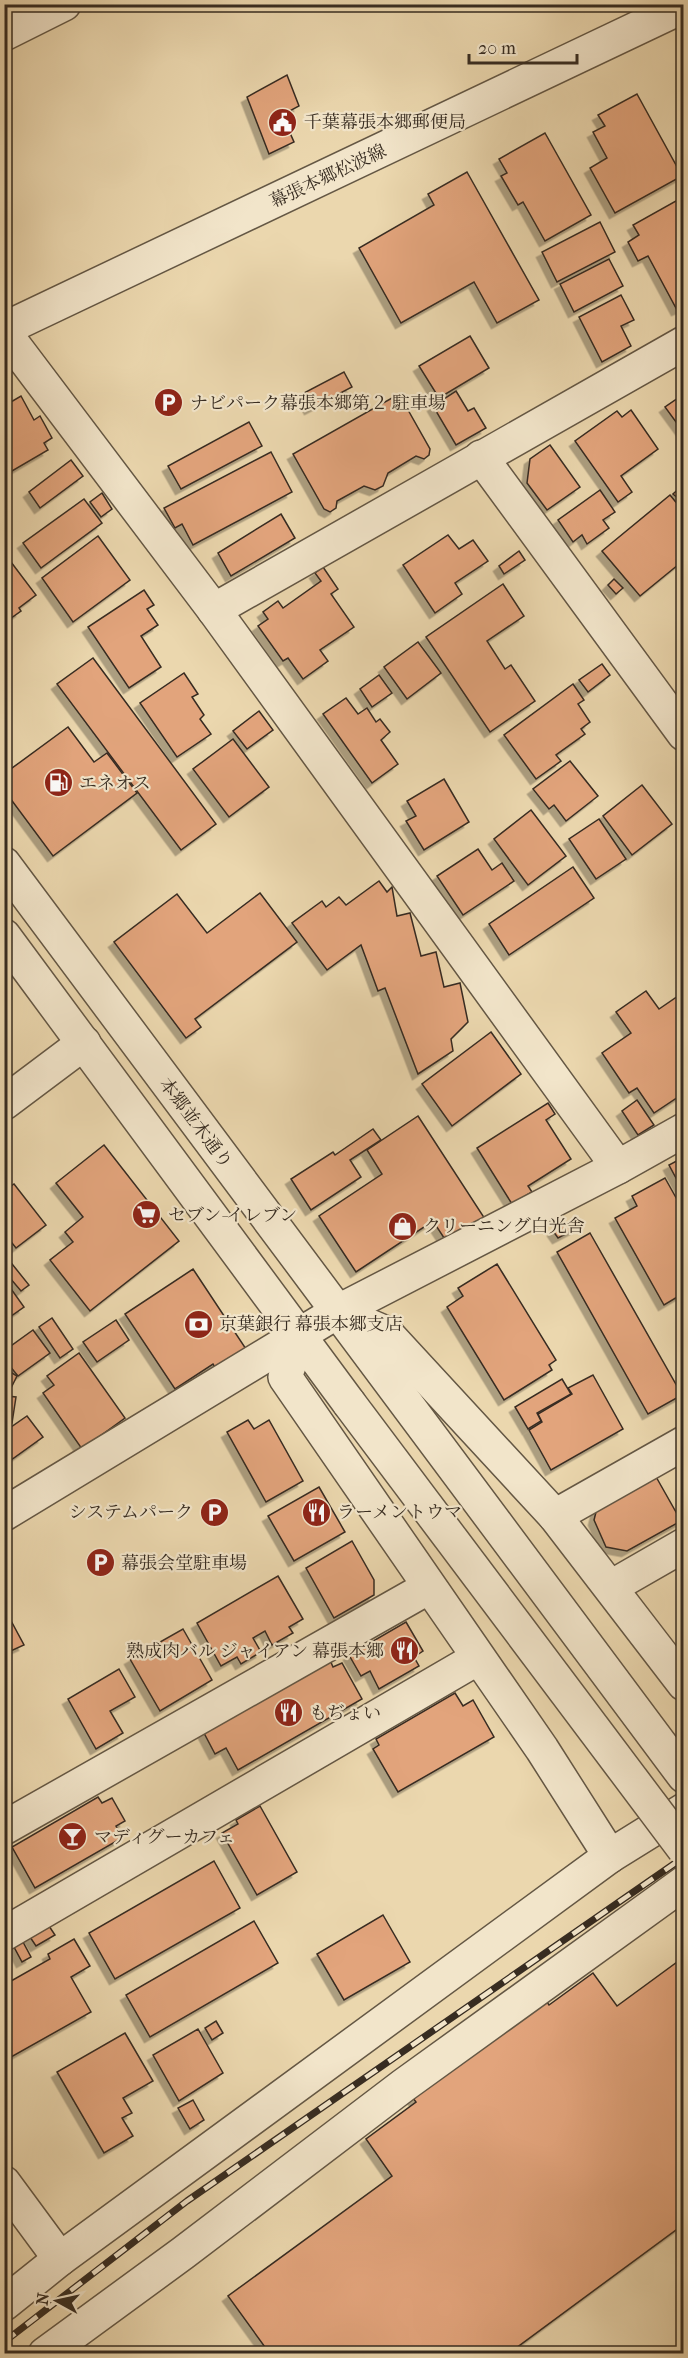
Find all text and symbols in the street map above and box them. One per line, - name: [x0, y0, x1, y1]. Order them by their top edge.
- scale bar: [469, 27, 577, 65]
- text: 20 m: [478, 38, 516, 59]
- public building icon: 千葉幕張本郷郵便局: [267, 106, 299, 138]
- place label: 千葉幕張本郷郵便局: [304, 112, 466, 133]
- street label: 幕張本郷松波線: [267, 140, 390, 213]
- parking icon: ナビパーク幕張本郷第２ 駐車場: [153, 387, 185, 419]
- place label: ナビパーク幕張本郷第２ 駐車場: [190, 393, 446, 414]
- fuel station icon: エネオス: [42, 767, 74, 799]
- place label: エネオス: [79, 773, 151, 794]
- street label: 本郷並木通り: [155, 1074, 236, 1173]
- supermarket icon: セブン-イレブン: [131, 1199, 163, 1231]
- place label: セブン-イレブン: [168, 1205, 297, 1226]
- shop icon: クリーニング白光舎: [386, 1210, 418, 1242]
- place label: クリーニング白光舎: [423, 1216, 585, 1237]
- bank icon: 京葉銀行 幕張本郷支店: [182, 1308, 214, 1340]
- place label: 京葉銀行 幕張本郷支店: [219, 1314, 403, 1335]
- parking icon: システムパーク: [198, 1496, 230, 1528]
- restaurant icon: ラーメントウマ: [300, 1496, 332, 1528]
- place label: システムパーク: [69, 1502, 193, 1523]
- place label: ラーメントウマ: [337, 1502, 462, 1523]
- parking icon: 幕張会堂駐車場: [84, 1547, 116, 1579]
- place label: 幕張会堂駐車場: [121, 1553, 247, 1574]
- restaurant icon: 熟成肉バル ジャイアン 幕張本郷: [389, 1635, 421, 1667]
- place label: 熟成肉バル ジャイアン 幕張本郷: [126, 1641, 384, 1662]
- restaurant icon: もぢょい: [272, 1697, 304, 1729]
- place label: もぢょい: [309, 1703, 381, 1724]
- bar icon: マディグーカフェ: [57, 1821, 89, 1853]
- place label: マディグーカフェ: [94, 1827, 235, 1848]
- north arrow: [27, 2271, 87, 2331]
- text: N: [32, 2291, 53, 2306]

